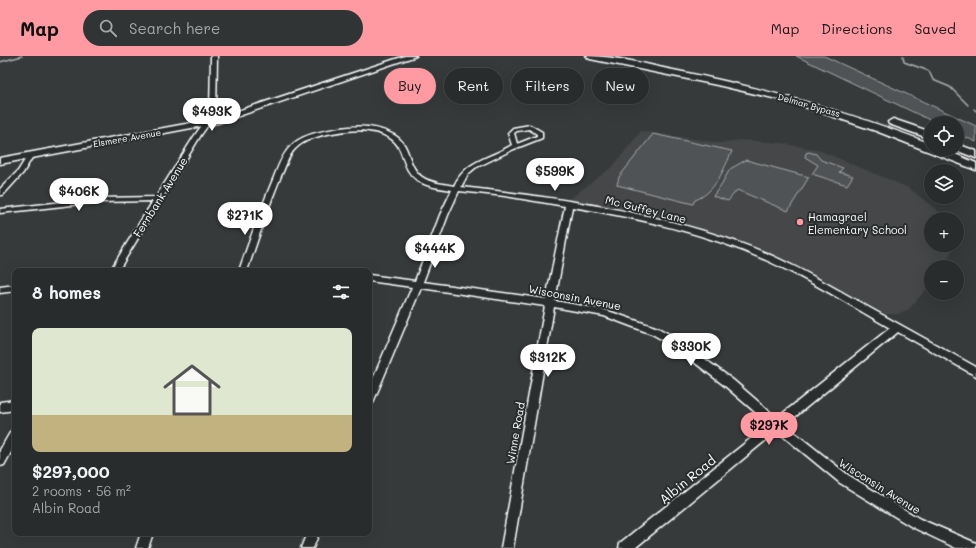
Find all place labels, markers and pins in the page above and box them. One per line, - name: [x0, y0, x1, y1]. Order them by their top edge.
- pin: $493K: [184, 98, 240, 132]
- pin: $599K: [527, 158, 583, 192]
- pin: $406K: [51, 178, 107, 212]
- pin: $271K: [217, 202, 273, 236]
- place label: Hamagrael Elementary School: [808, 209, 907, 237]
- marker: Hamagrael Elementary School: [795, 217, 805, 227]
- pin: $444K: [407, 235, 463, 269]
- pin: $330K: [663, 333, 719, 367]
- pin: $312K: [520, 344, 576, 378]
- pin: $297K: [741, 412, 797, 446]

